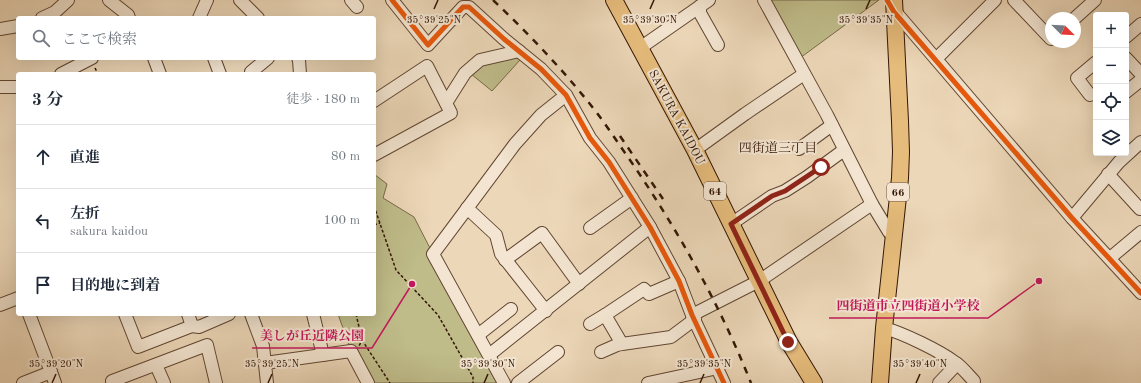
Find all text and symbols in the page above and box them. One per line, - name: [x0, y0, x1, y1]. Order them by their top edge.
- north arrow: [1045, 12, 1081, 48]
- map controls: [1093, 12, 1129, 156]
- button: +: [1093, 12, 1129, 48]
- text: 35°39'25"N: [407, 15, 462, 25]
- text: 35°39'30"N: [623, 15, 678, 25]
- text: 35°39'35"N: [839, 15, 894, 25]
- search box: [16, 16, 376, 60]
- icon: search: [30, 27, 52, 49]
- text: ここで検索: [62, 33, 137, 48]
- button: −: [1093, 48, 1129, 84]
- street label: SAKURA KAIDOU: [646, 68, 707, 167]
- button: locate: [1093, 84, 1129, 120]
- text: 3 分: [32, 92, 64, 109]
- text: 徒歩 · 180 m: [286, 93, 360, 106]
- button: layers: [1093, 120, 1129, 156]
- district label: 四街道三丁目: [739, 141, 817, 155]
- icon: ahead: [32, 146, 54, 168]
- text: 80 m: [331, 150, 360, 163]
- text: 直進: [70, 151, 100, 166]
- route start: [812, 158, 830, 176]
- road number: 64: [704, 182, 726, 200]
- road number: 66: [887, 183, 909, 201]
- text: 左折: [70, 207, 100, 222]
- icon: left: [32, 210, 54, 232]
- text: 100 m: [323, 214, 360, 227]
- text: sakura kaidou: [70, 225, 148, 238]
- icon: arrive: [32, 274, 54, 296]
- text: 目的地に到着: [70, 279, 160, 294]
- callout: 四街道市立四街道小学校: [829, 293, 988, 318]
- text: 四街道市立四街道小学校: [836, 298, 980, 313]
- callout: 美しが丘近隣公園: [252, 323, 372, 348]
- text: 美しが丘近隣公園: [260, 328, 364, 343]
- route end: [779, 333, 797, 351]
- text: 35°39'20"N: [29, 359, 84, 369]
- text: 35°39'25"N: [245, 359, 300, 369]
- text: 35°39'30"N: [461, 359, 516, 369]
- text: 35°39'35"N: [677, 359, 732, 369]
- text: 35°39'40"N: [893, 359, 948, 369]

